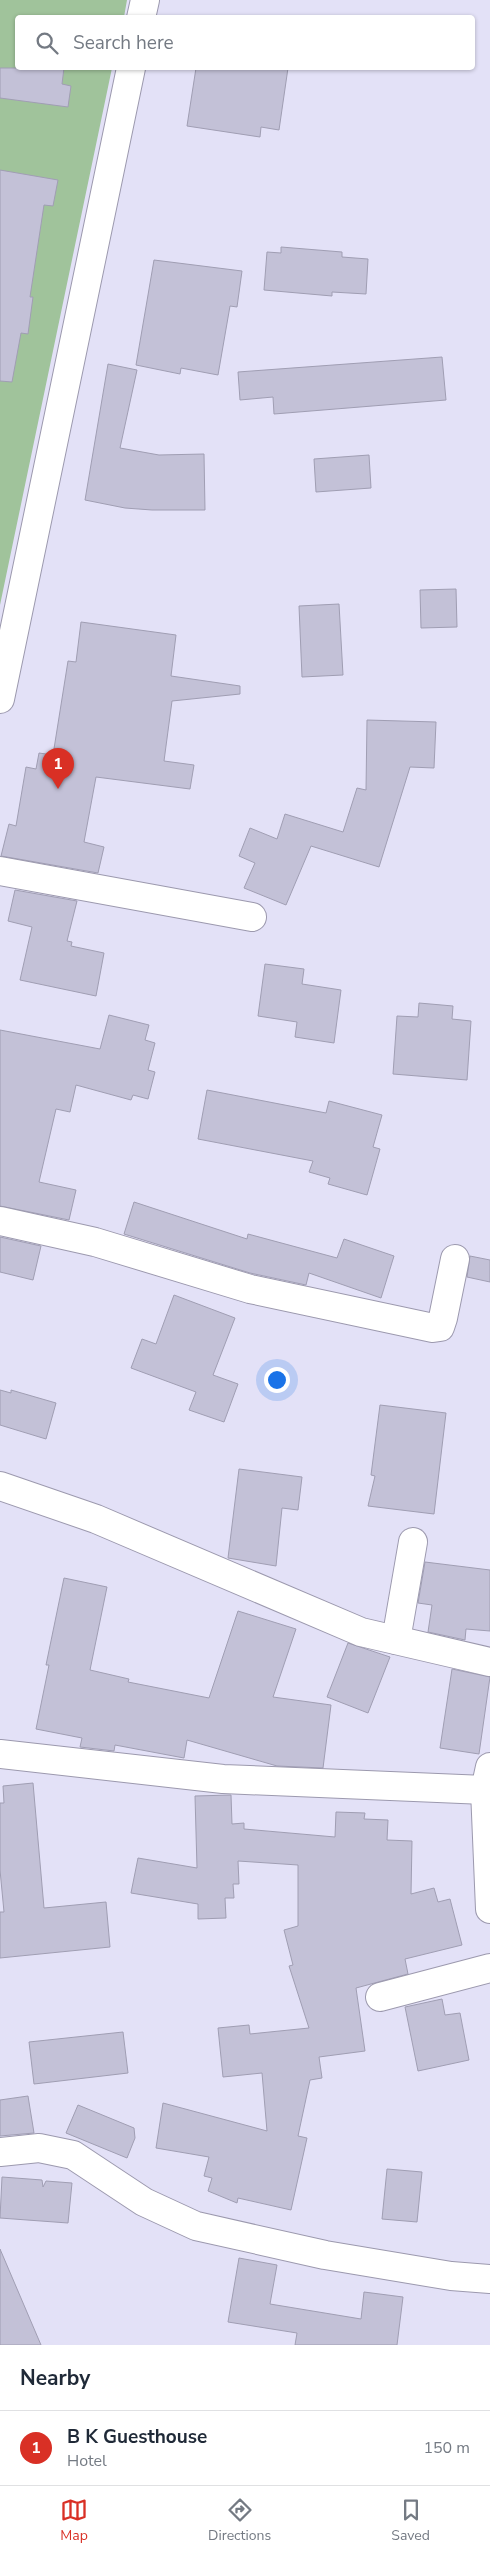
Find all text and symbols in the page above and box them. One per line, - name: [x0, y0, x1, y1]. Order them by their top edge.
- search box: [15, 15, 475, 70]
- icon: search: [33, 29, 61, 57]
- text: Search here: [73, 30, 174, 56]
- pin: 1: [42, 748, 74, 789]
- your location: [264, 1367, 290, 1393]
- text: Nearby: [20, 2364, 90, 2392]
- text: B K Guesthouse: [67, 2424, 207, 2450]
- text: 1: [31, 2437, 41, 2459]
- text: 150 m: [423, 2437, 470, 2459]
- text: Hotel: [67, 2450, 107, 2472]
- tab: Map: [60, 2496, 88, 2545]
- tab: Directions: [208, 2496, 271, 2545]
- tab: Saved: [391, 2496, 430, 2545]

